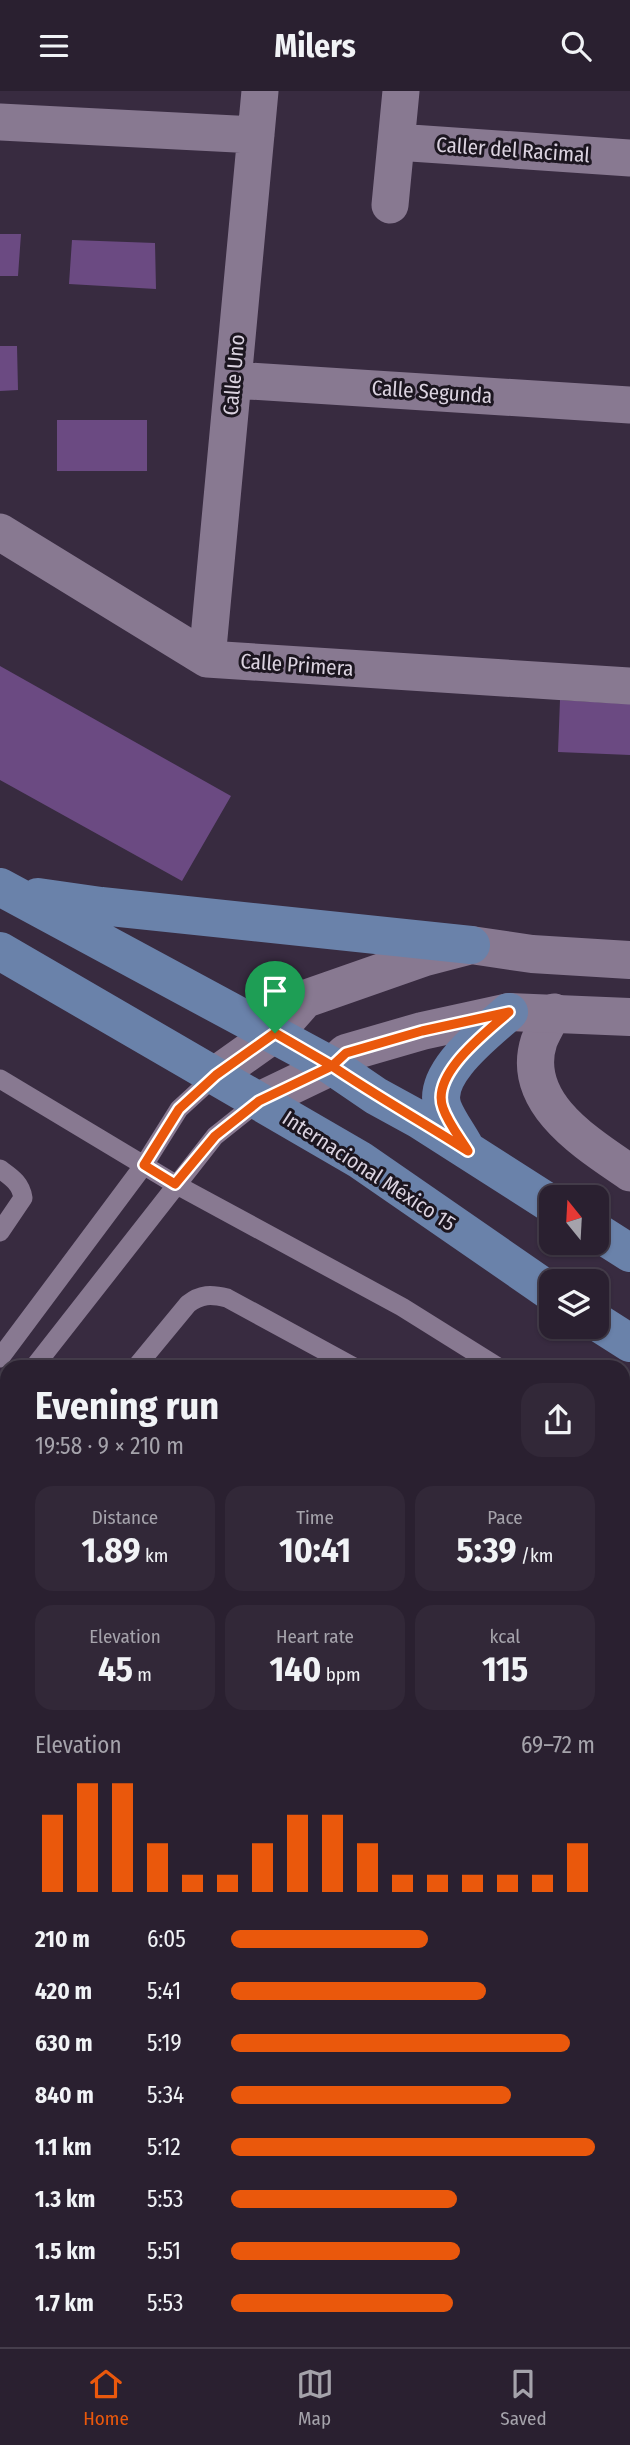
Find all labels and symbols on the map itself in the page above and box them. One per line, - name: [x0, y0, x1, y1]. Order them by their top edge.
- street label: Caller del Racimal: [435, 132, 591, 168]
- street label: Calle Uno: [218, 333, 250, 417]
- street label: Calle Segunda: [371, 375, 493, 409]
- street label: Calle Primera: [239, 648, 355, 682]
- pin: [245, 961, 305, 1033]
- street label: Internacional México 15: [278, 1105, 460, 1237]
- north arrow: [539, 1185, 609, 1255]

